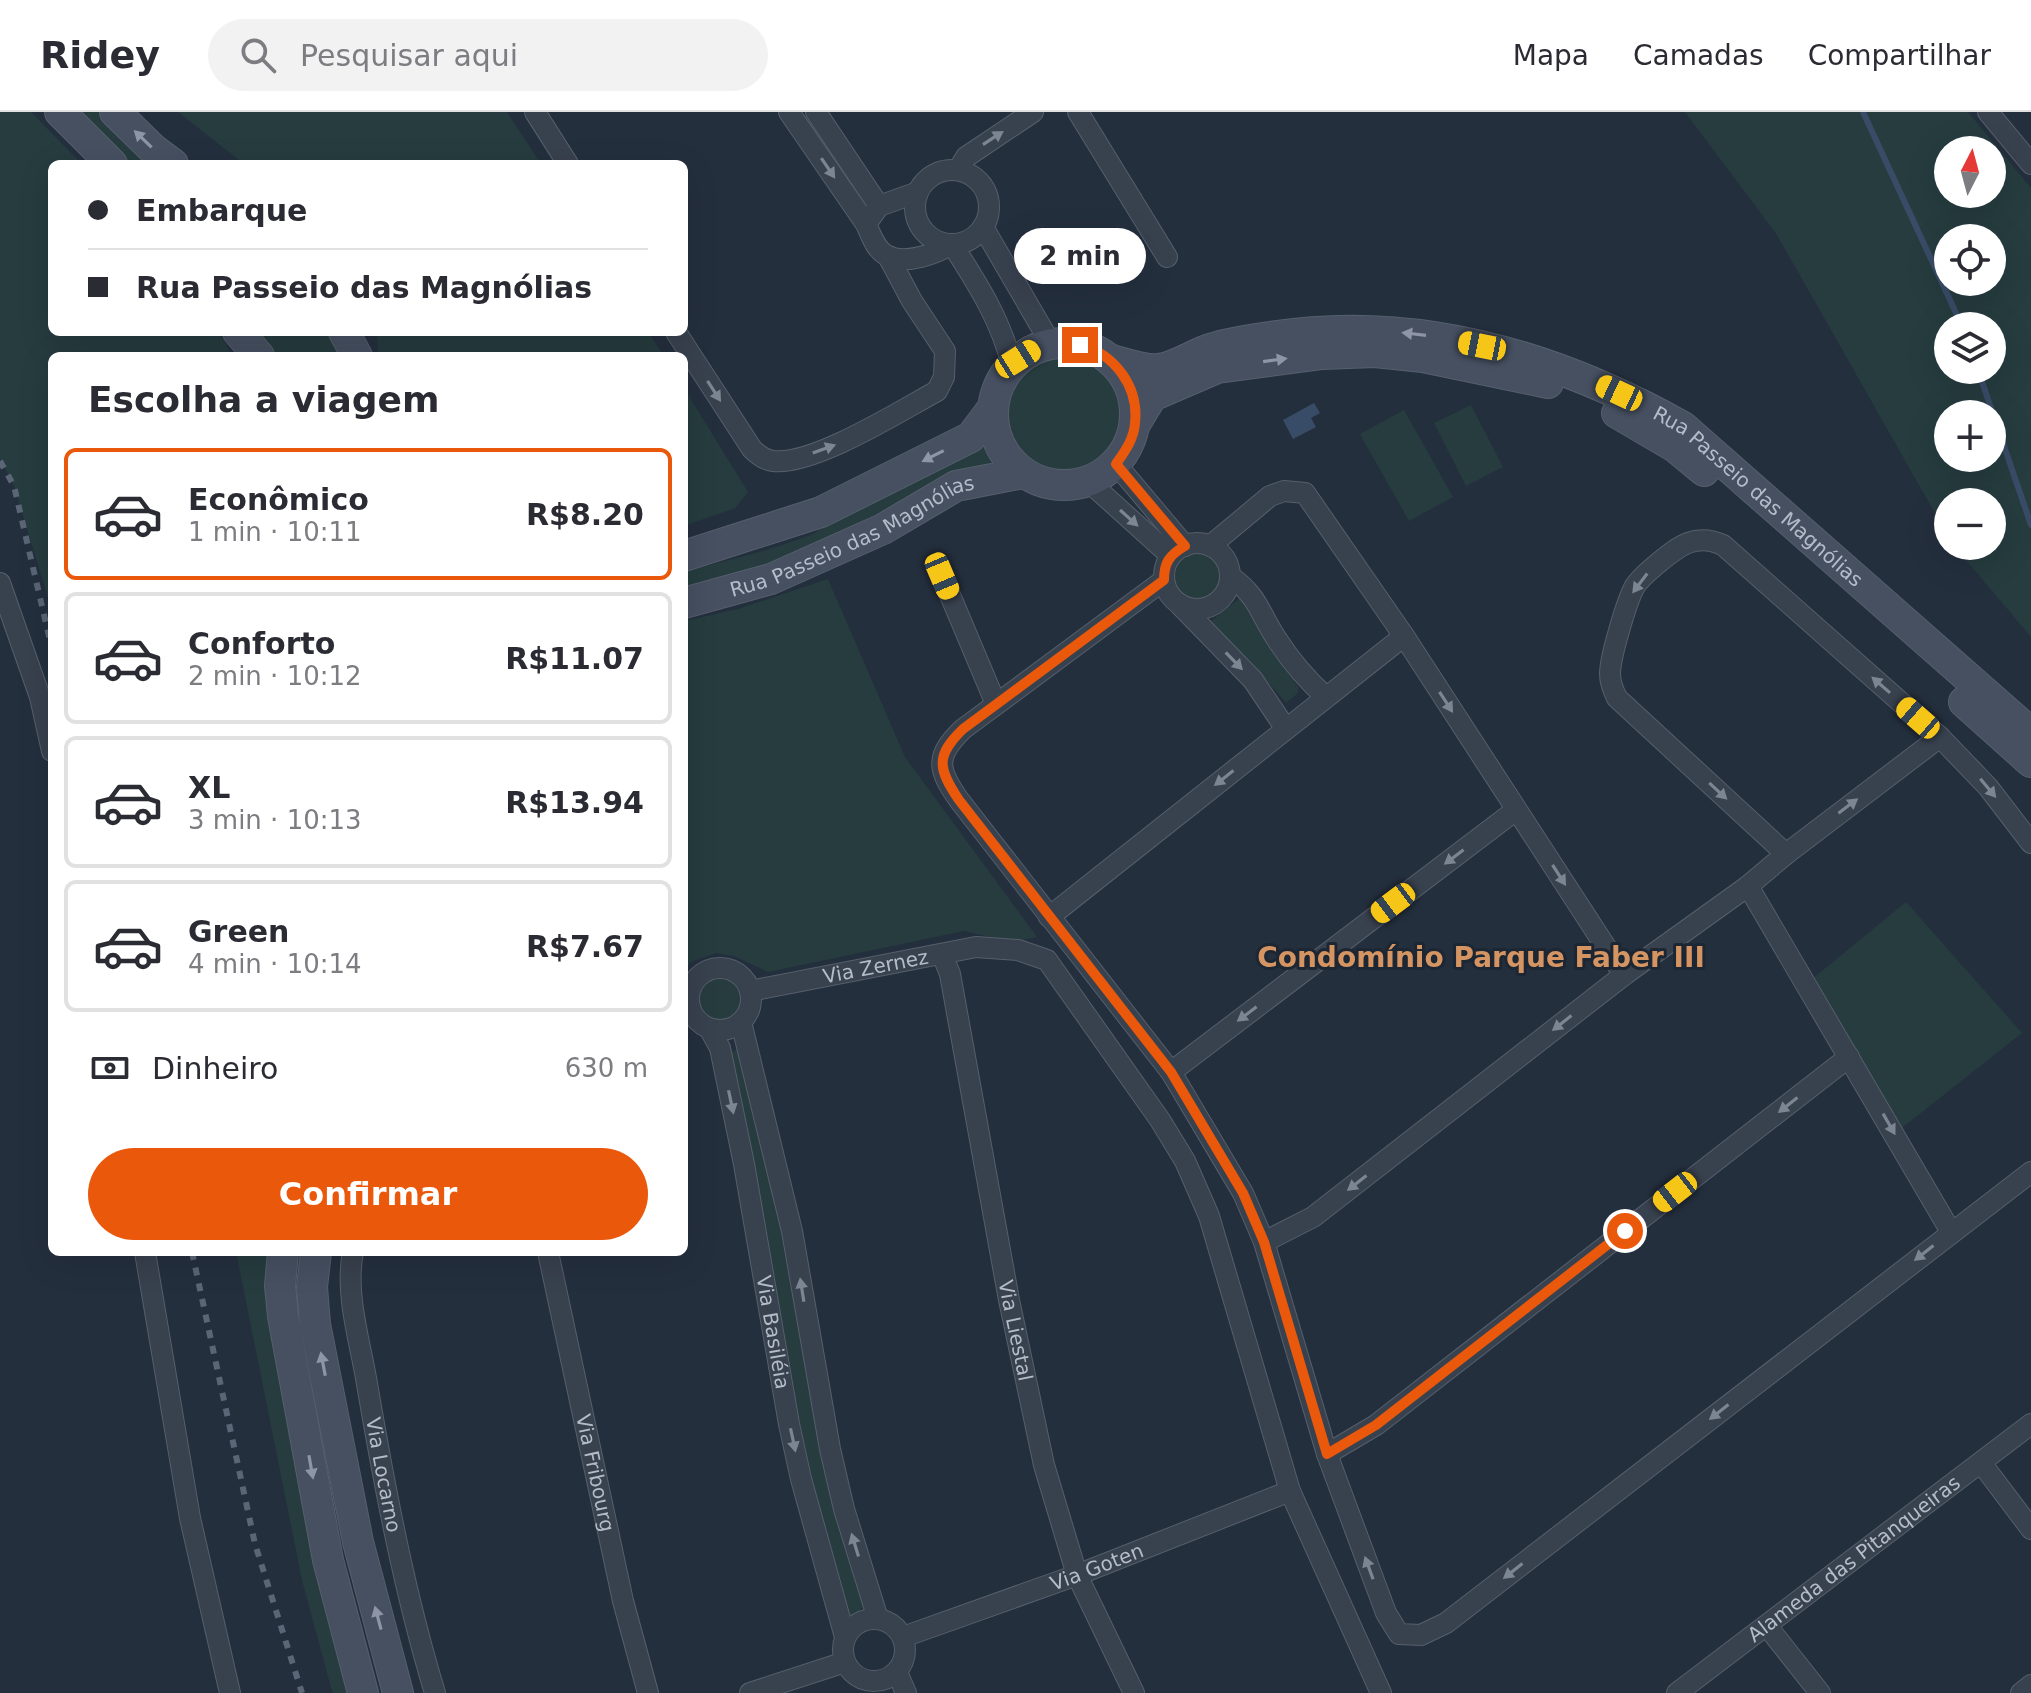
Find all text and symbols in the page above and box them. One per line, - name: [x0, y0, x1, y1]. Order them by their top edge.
- search box: [208, 19, 768, 91]
- text: Ridey: [40, 33, 160, 77]
- icon: search: [236, 33, 280, 77]
- text: Pesquisar aqui: [300, 38, 518, 73]
- text: Mapa: [1513, 39, 1589, 72]
- text: Camadas: [1633, 39, 1764, 72]
- text: Compartilhar: [1808, 39, 1991, 72]
- one-way arrow: [134, 130, 153, 149]
- one-way arrow: [982, 131, 1003, 146]
- north arrow: [1934, 136, 2006, 208]
- map controls: [1934, 136, 2006, 560]
- one-way arrow: [820, 158, 835, 179]
- text: Embarque: [136, 193, 307, 228]
- button: locate: [1934, 224, 2006, 296]
- callout: 2 min: [1014, 229, 1146, 285]
- text: 2 min: [1039, 241, 1121, 271]
- text: Rua Passeio das Magnólias: [136, 270, 592, 305]
- button: layers: [1934, 312, 2006, 384]
- route end: [1062, 327, 1098, 363]
- one-way arrow: [1402, 327, 1427, 340]
- car: [1456, 330, 1508, 362]
- car: [991, 336, 1045, 382]
- one-way arrow: [1263, 353, 1288, 366]
- car: [1592, 372, 1646, 414]
- text: Escolha a viagem: [88, 379, 440, 420]
- one-way arrow: [706, 380, 721, 401]
- button: +: [1934, 400, 2006, 472]
- street label: Rua Passeio das Magnólias: [1649, 401, 1868, 592]
- one-way arrow: [812, 442, 836, 455]
- one-way arrow: [921, 450, 944, 463]
- street label: Rua Passeio das Magnólias: [727, 471, 976, 602]
- icon: car: [92, 478, 164, 550]
- text: Econômico: [188, 482, 369, 517]
- button: −: [1934, 488, 2006, 560]
- text: R$8.20: [526, 497, 644, 532]
- one-way arrow: [1120, 509, 1139, 527]
- text: 1 min · 10:11: [188, 517, 362, 547]
- car: [922, 549, 962, 603]
- one-way arrow: [1632, 573, 1648, 593]
- icon: car: [92, 622, 164, 694]
- text: Conforto: [188, 626, 335, 661]
- text: R$11.07: [505, 641, 644, 676]
- one-way arrow: [1224, 651, 1243, 670]
- text: 2 min · 10:12: [188, 661, 362, 691]
- one-way arrow: [1872, 677, 1891, 695]
- one-way arrow: [1439, 691, 1454, 712]
- car: [1892, 693, 1944, 743]
- icon: car: [92, 766, 164, 838]
- one-way arrow: [1214, 769, 1234, 785]
- text: XL: [188, 770, 230, 805]
- one-way arrow: [1979, 778, 1996, 798]
- one-way arrow: [1709, 782, 1728, 800]
- text: R$13.94: [505, 785, 644, 820]
- one-way arrow: [1838, 799, 1859, 815]
- text: 3 min · 10:13: [188, 805, 362, 835]
- one-way arrow: [1444, 849, 1464, 865]
- one-way arrow: [1551, 865, 1566, 886]
- car: [1367, 879, 1419, 927]
- icon: car: [92, 910, 164, 982]
- text: Green: [188, 914, 289, 949]
- text: R$7.67: [526, 929, 644, 964]
- district label: Condomínio Parque Faber III: [1257, 941, 1705, 974]
- street label: Via Zernez: [821, 945, 930, 989]
- text: 4 min · 10:14: [188, 949, 362, 979]
- one-way arrow: [1237, 1005, 1257, 1021]
- one-way arrow: [1552, 1014, 1572, 1030]
- icon: cash: [88, 1046, 132, 1090]
- text: Dinheiro: [152, 1051, 278, 1086]
- text: 630 m: [565, 1053, 648, 1083]
- one-way arrow: [725, 1090, 738, 1115]
- one-way arrow: [1778, 1096, 1798, 1112]
- one-way arrow: [1882, 1113, 1896, 1136]
- button: Confirmar: [88, 1148, 648, 1240]
- car: [1649, 1168, 1701, 1216]
- one-way arrow: [1347, 1174, 1367, 1190]
- route start: [1607, 1213, 1643, 1249]
- one-way arrow: [1914, 1244, 1934, 1260]
- street label: Via Basiléia: [751, 1273, 795, 1391]
- one-way arrow: [795, 1278, 807, 1303]
- street label: Via Liestal: [994, 1278, 1038, 1383]
- one-way arrow: [316, 1351, 328, 1376]
- one-way arrow: [1709, 1403, 1729, 1419]
- street label: Via Fribourg: [571, 1412, 620, 1534]
- street label: Via Locarno: [361, 1416, 406, 1535]
- one-way arrow: [787, 1428, 800, 1453]
- one-way arrow: [305, 1455, 317, 1480]
- street label: Alameda das Pitanqueiras: [1743, 1470, 1965, 1647]
- one-way arrow: [848, 1532, 861, 1556]
- street label: Via Goten: [1047, 1538, 1147, 1596]
- one-way arrow: [1362, 1556, 1375, 1580]
- one-way arrow: [1503, 1562, 1523, 1579]
- one-way arrow: [371, 1605, 384, 1629]

